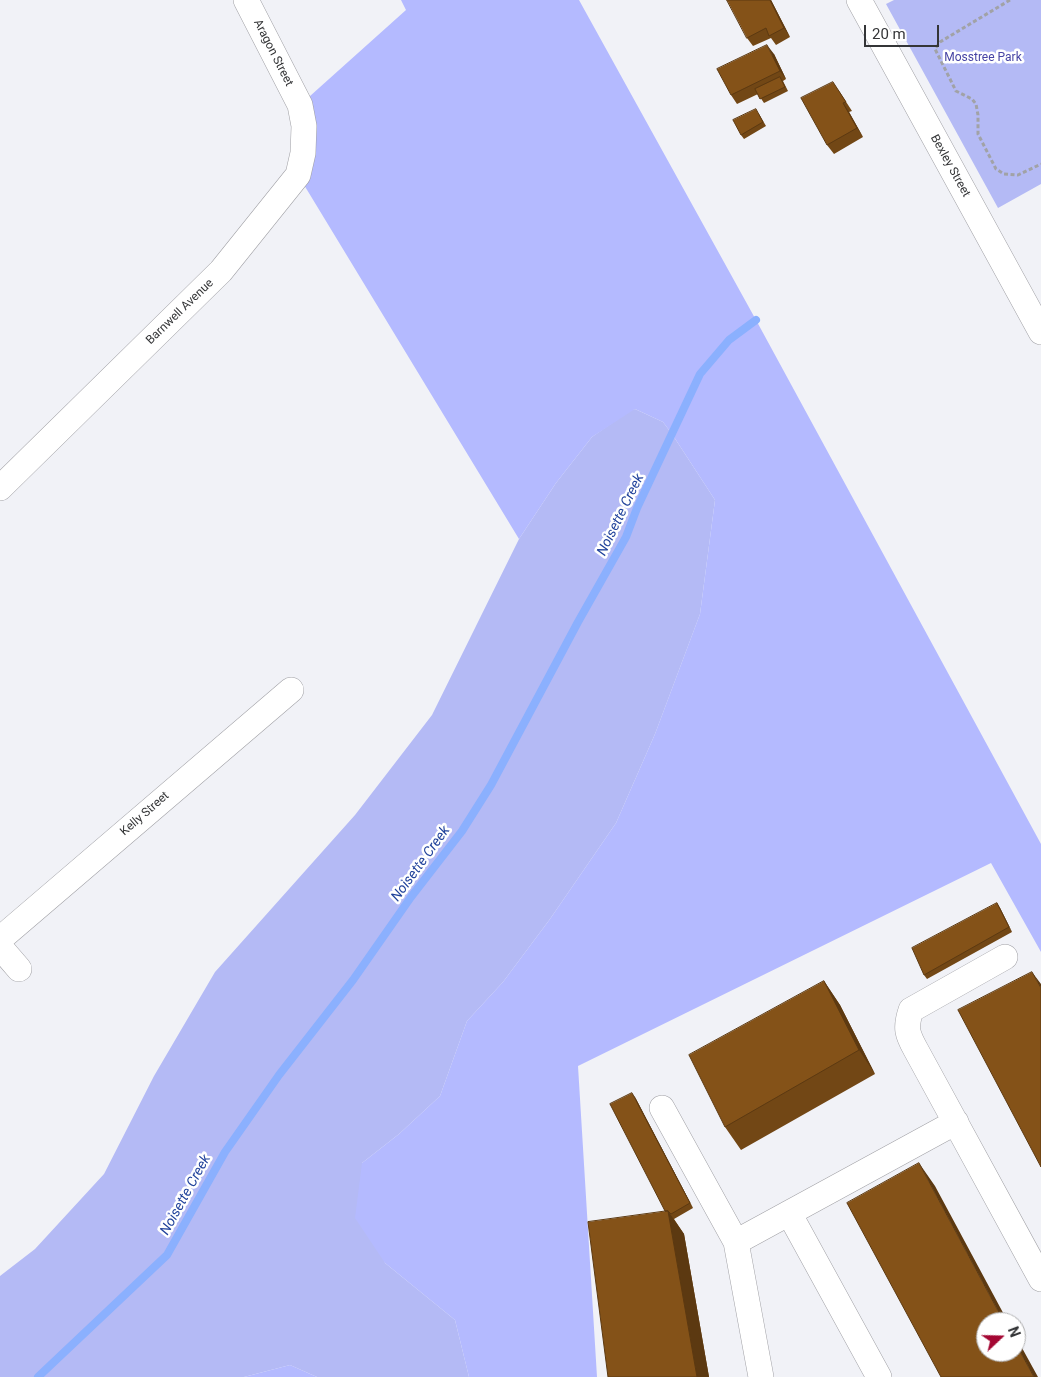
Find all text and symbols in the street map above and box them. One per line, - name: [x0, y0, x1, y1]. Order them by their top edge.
- scale bar: [866, 15, 941, 47]
- street label: Aragon Street: [250, 17, 296, 89]
- text: 20 m: [872, 25, 906, 43]
- park label: Mosstree Park: [944, 51, 1022, 65]
- street label: Bexley Street: [927, 132, 973, 200]
- street label: Barnwell Avenue: [143, 276, 217, 348]
- water label: Noisette Creek: [594, 471, 648, 559]
- street label: Kelly Street: [118, 789, 172, 839]
- water label: Noisette Creek: [388, 823, 454, 905]
- water label: Noisette Creek: [157, 1152, 215, 1238]
- north arrow: [976, 1312, 1026, 1362]
- text: N: [1005, 1324, 1023, 1339]

